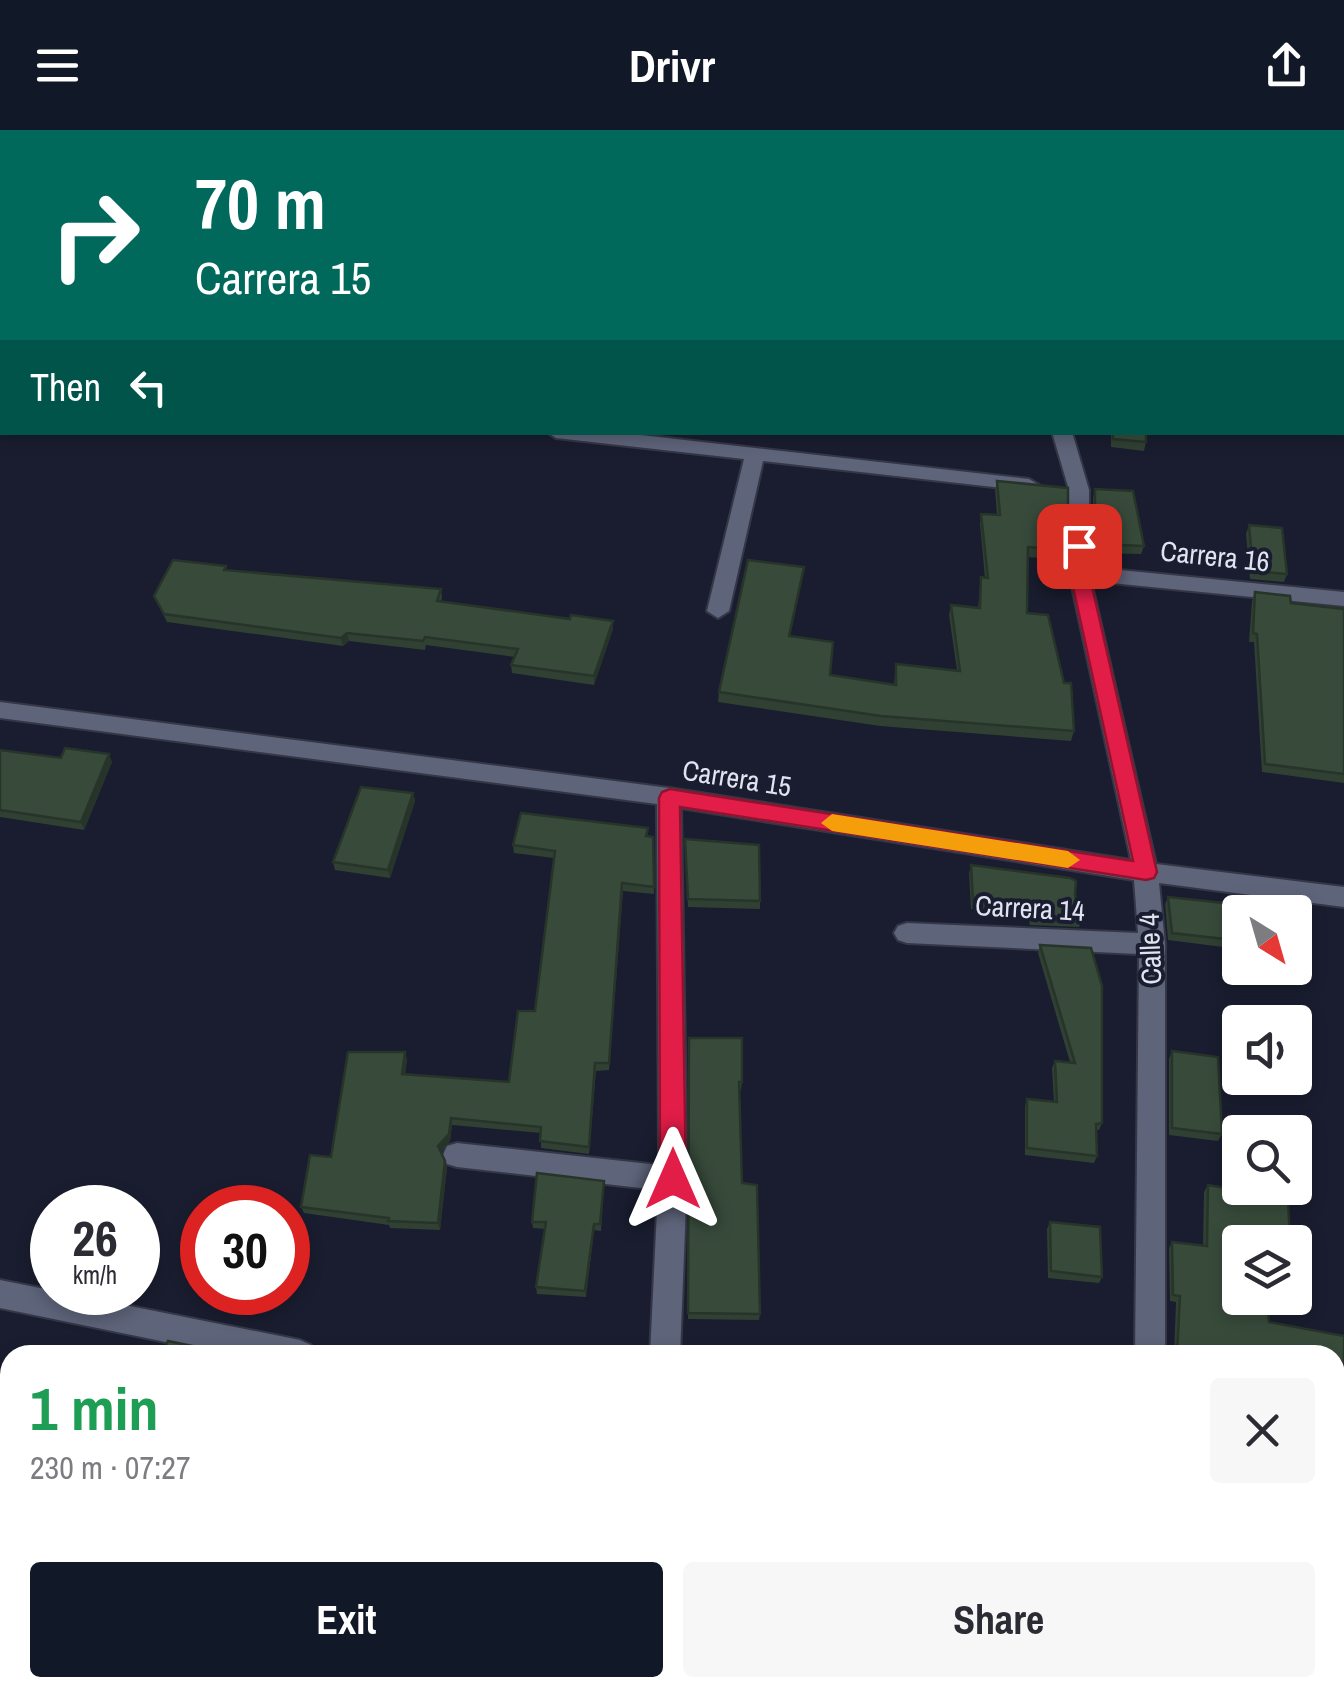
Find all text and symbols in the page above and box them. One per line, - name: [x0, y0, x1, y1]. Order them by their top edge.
- text: Drivr: [629, 35, 715, 96]
- icon: menu: [30, 38, 85, 93]
- icon: share: [1259, 38, 1314, 93]
- text: 70 m: [195, 157, 326, 251]
- icon: right: [30, 170, 160, 300]
- text: Carrera 15: [195, 247, 371, 308]
- icon: left: [121, 360, 176, 415]
- text: Then: [30, 362, 101, 413]
- pin: [1037, 504, 1122, 589]
- icon: arrive: [1052, 519, 1107, 574]
- street label: Carrera 16: [1158, 531, 1272, 581]
- street label: Carrera 15: [680, 751, 794, 805]
- street label: Carrera 14: [974, 886, 1086, 930]
- north arrow: [1222, 895, 1312, 985]
- map controls: [1222, 895, 1312, 1315]
- street label: Calle 4: [1130, 912, 1170, 985]
- button: sound: [1222, 1005, 1312, 1095]
- button: search: [1222, 1115, 1312, 1205]
- position arrow: [621, 1127, 725, 1231]
- speed limit sign: 30: [180, 1185, 310, 1315]
- text: 26: [72, 1204, 118, 1272]
- button: layers: [1222, 1225, 1312, 1315]
- text: km/h: [73, 1258, 117, 1292]
- text: 1 min: [30, 1368, 159, 1449]
- button: close: [1210, 1378, 1315, 1483]
- text: 230 m · 07:27: [30, 1446, 190, 1489]
- button: Exit: [30, 1562, 663, 1677]
- button: Share: [683, 1562, 1315, 1677]

